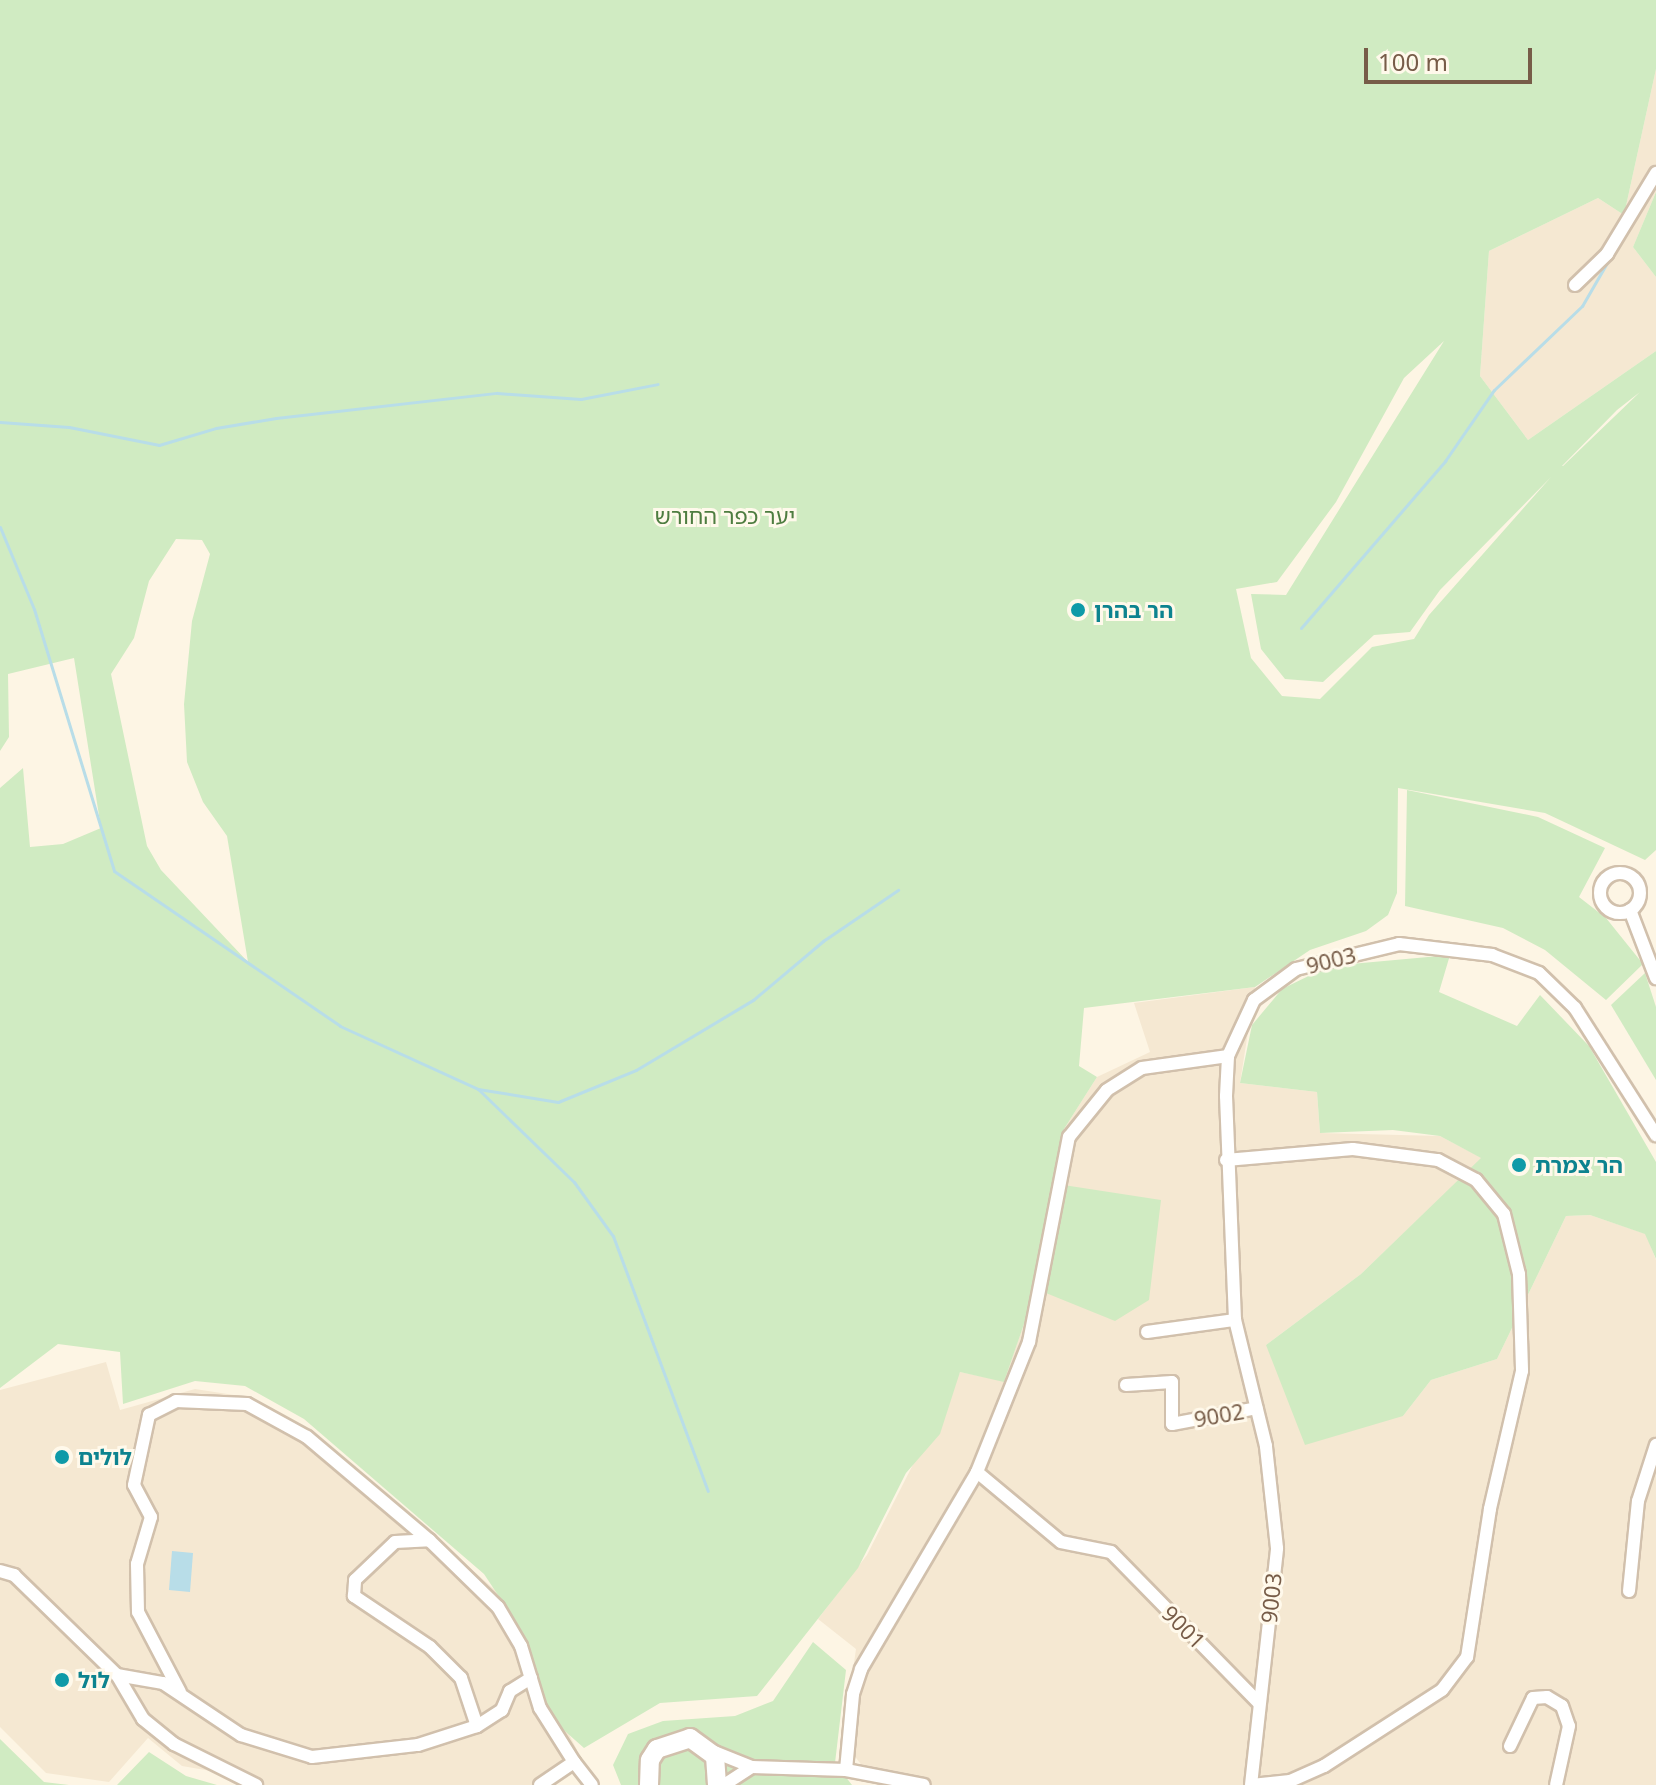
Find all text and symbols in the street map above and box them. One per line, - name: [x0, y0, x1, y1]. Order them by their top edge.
- scale bar: [1368, 32, 1536, 82]
- text: 100 m: [1378, 45, 1448, 78]
- park label: יער כפר החורש: [655, 503, 795, 529]
- place label: הר בהרן: [1094, 597, 1173, 623]
- marker: הר בהרן: [1069, 601, 1087, 619]
- street label: 9003: [1303, 941, 1359, 979]
- place label: הר צמרת: [1535, 1152, 1623, 1178]
- marker: הר צמרת: [1510, 1156, 1528, 1174]
- street label: 9002: [1192, 1398, 1246, 1432]
- place label: לולים: [78, 1444, 132, 1470]
- marker: לולים: [53, 1448, 71, 1466]
- street label: 9003: [1255, 1572, 1287, 1624]
- street label: 9001: [1157, 1600, 1211, 1654]
- place label: לול: [78, 1667, 110, 1693]
- marker: לול: [53, 1671, 71, 1689]

